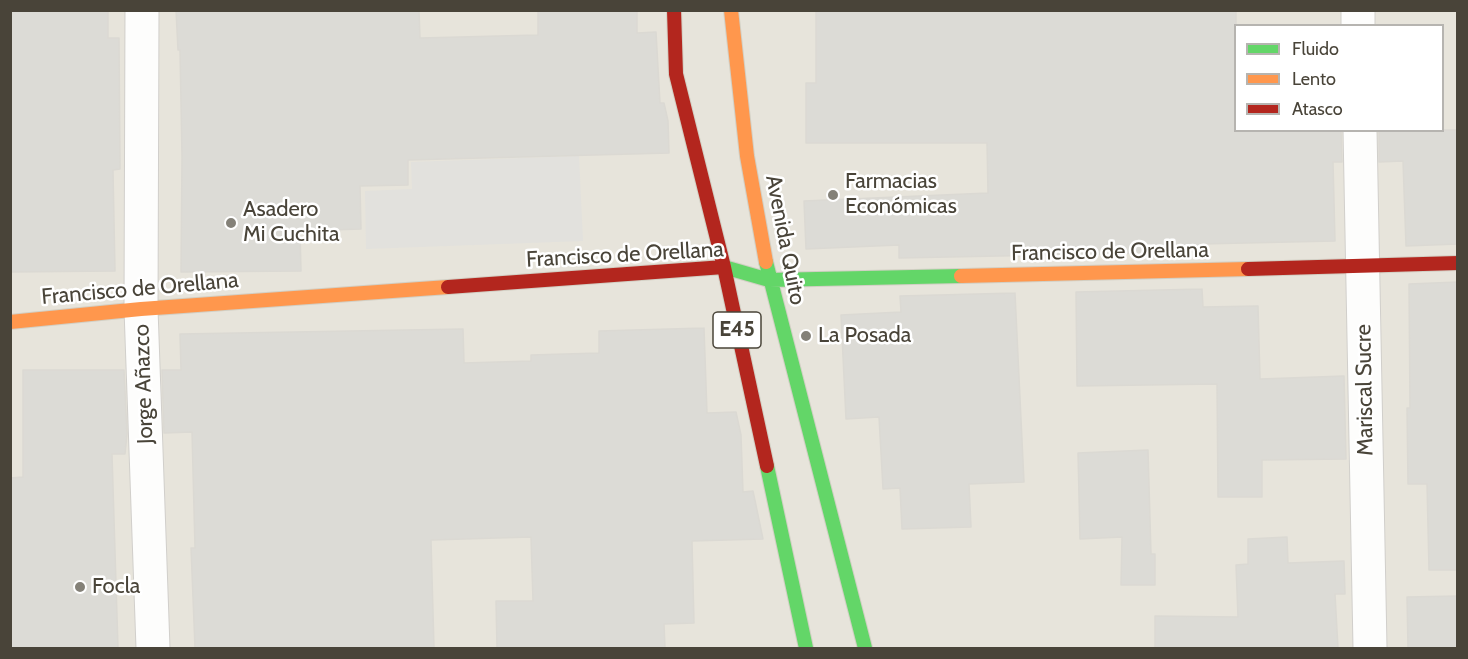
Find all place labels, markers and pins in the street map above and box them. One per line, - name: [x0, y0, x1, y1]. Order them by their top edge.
- place label: Farmacias Económicas: [845, 169, 957, 220]
- marker: Farmacias Económicas: [826, 188, 840, 202]
- place label: Asadero Mi Cuchita: [243, 197, 340, 248]
- marker: Asadero Mi Cuchita: [224, 216, 238, 230]
- place label: La Posada: [818, 323, 911, 349]
- marker: La Posada: [799, 329, 813, 343]
- place label: Focla: [92, 574, 140, 600]
- marker: Focla: [73, 580, 87, 594]

